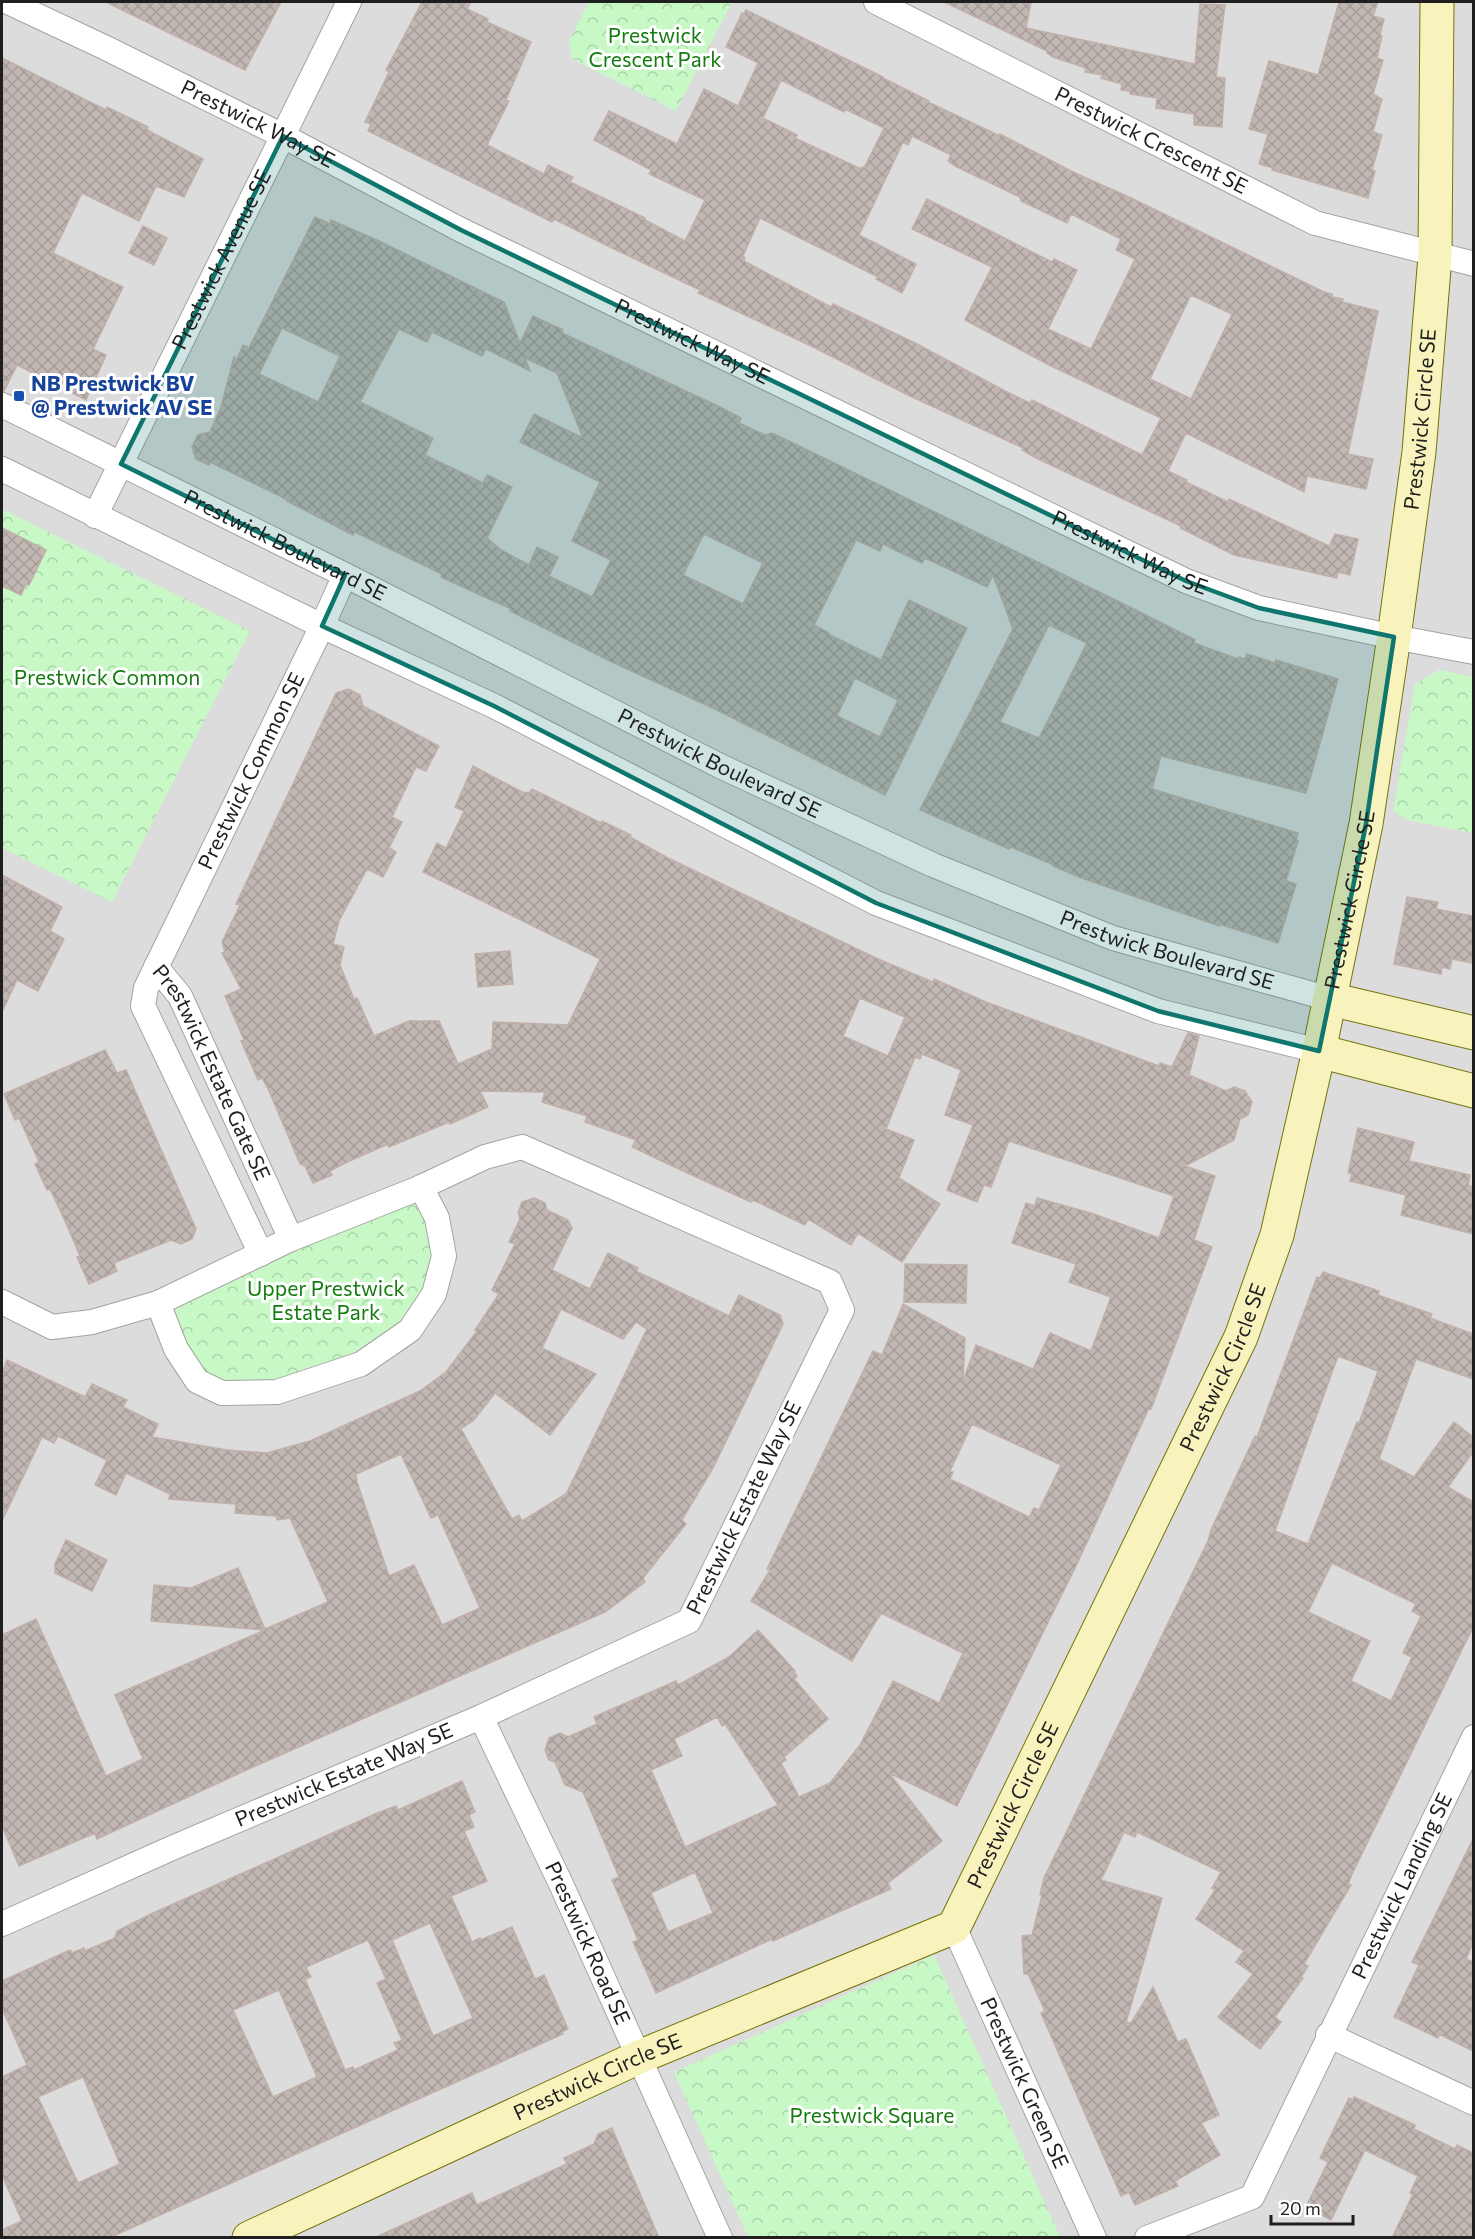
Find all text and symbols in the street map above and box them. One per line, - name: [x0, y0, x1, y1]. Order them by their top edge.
- park label: Prestwick Crescent Park: [588, 22, 722, 71]
- street label: Prestwick Way SE: [177, 73, 340, 172]
- street label: Prestwick Crescent SE: [1051, 80, 1252, 198]
- street label: Prestwick Avenue SE: [165, 165, 275, 353]
- street label: Prestwick Way SE: [611, 292, 774, 389]
- street label: Prestwick Circle SE: [1397, 328, 1440, 511]
- place label: NB Prestwick BV @ Prestwick AV SE: [31, 370, 212, 419]
- marker: NB Prestwick BV @ Prestwick AV SE: [12, 389, 26, 403]
- street label: Prestwick Boulevard SE: [180, 483, 391, 605]
- street label: Prestwick Way SE: [1049, 504, 1211, 599]
- park label: Prestwick Common: [14, 664, 200, 689]
- street label: Prestwick Common SE: [192, 668, 308, 873]
- street label: Prestwick Boulevard SE: [614, 702, 826, 822]
- street label: Prestwick Circle SE: [1318, 809, 1379, 991]
- street label: Prestwick Boulevard SE: [1057, 904, 1277, 994]
- street label: Prestwick Estate Gate SE: [148, 959, 276, 1184]
- park label: Upper Prestwick Estate Park: [247, 1275, 405, 1324]
- street label: Prestwick Circle SE: [1173, 1279, 1270, 1455]
- street label: Prestwick Estate Way SE: [680, 1397, 805, 1618]
- street label: Prestwick Estate Way SE: [231, 1716, 456, 1831]
- street label: Prestwick Circle SE: [961, 1717, 1063, 1892]
- street label: Prestwick Landing SE: [1345, 1788, 1456, 1982]
- street label: Prestwick Road SE: [541, 1857, 636, 2028]
- street label: Prestwick Green SE: [976, 1993, 1075, 2172]
- street label: Prestwick Circle SE: [509, 2027, 685, 2125]
- park label: Prestwick Square: [790, 2102, 954, 2127]
- scale bar: [1271, 2188, 1354, 2226]
- text: 20 m: [1280, 2197, 1321, 2219]

